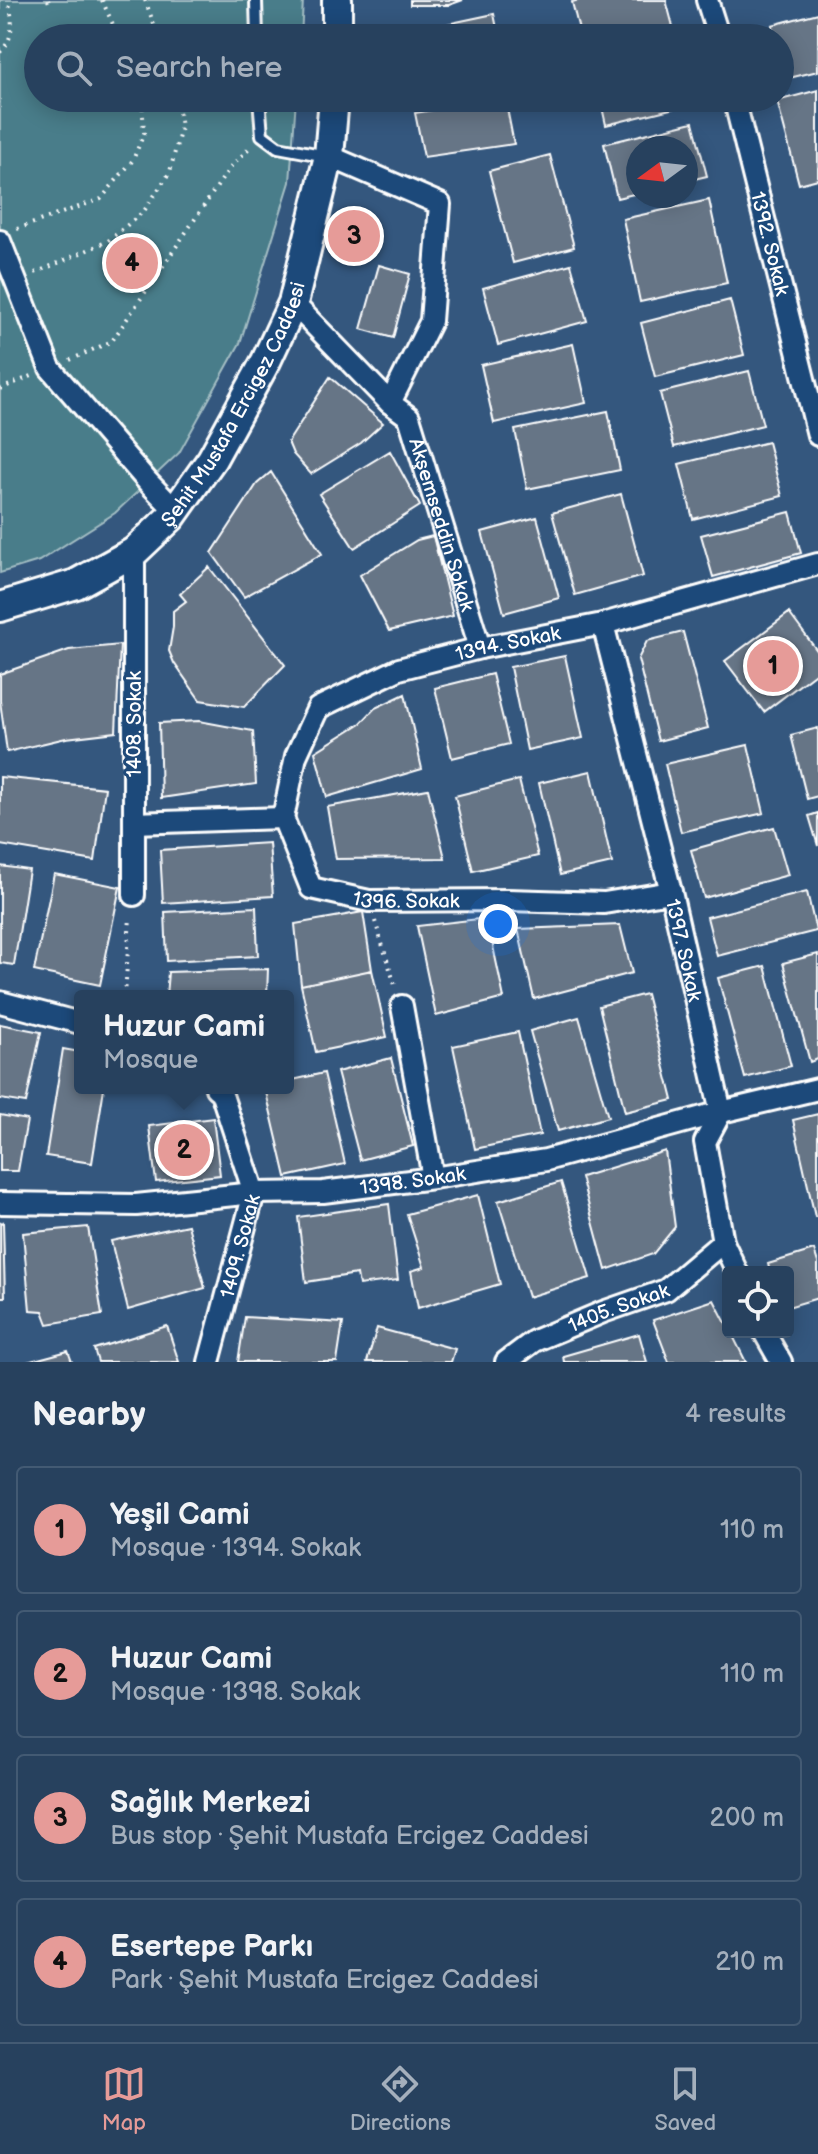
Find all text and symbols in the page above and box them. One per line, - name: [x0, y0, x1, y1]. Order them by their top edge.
- search box: [24, 24, 794, 112]
- icon: search: [52, 46, 96, 90]
- text: Search here: [116, 50, 282, 86]
- north arrow: [626, 136, 698, 208]
- street label: 1392. Sokak: [745, 189, 794, 299]
- pin: 3: [328, 206, 380, 266]
- pin: 4: [106, 233, 158, 293]
- street label: Şehit Mustafa Ercigez Caddesi: [157, 280, 311, 533]
- street label: Akşemseddin Sokak: [403, 435, 479, 615]
- street label: 1394. Sokak: [453, 622, 563, 667]
- pin: 1: [747, 636, 799, 696]
- street label: 1408. Sokak: [123, 671, 147, 777]
- street label: 1396. Sokak: [350, 887, 460, 915]
- street label: 1397. Sokak: [660, 897, 707, 1004]
- your location: [478, 904, 518, 944]
- popup: [74, 990, 294, 1094]
- text: Huzur Cami: [103, 1009, 265, 1045]
- text: Mosque: [103, 1045, 198, 1076]
- pin: 2: [158, 1120, 210, 1180]
- street label: 1398. Sokak: [359, 1162, 467, 1200]
- street label: 1409. Sokak: [216, 1192, 266, 1301]
- map controls: [722, 1266, 794, 1338]
- button: locate: [722, 1266, 794, 1338]
- street label: 1405. Sokak: [565, 1279, 673, 1338]
- text: Nearby: [32, 1394, 146, 1435]
- text: 4 results: [685, 1399, 786, 1430]
- text: Yeşil Cami: [110, 1497, 250, 1533]
- text: 1: [55, 1515, 65, 1546]
- text: 110 m: [720, 1515, 784, 1546]
- text: Mosque · 1394. Sokak: [110, 1533, 361, 1564]
- text: Huzur Cami: [110, 1641, 272, 1677]
- text: 2: [52, 1659, 68, 1690]
- text: 110 m: [720, 1659, 784, 1690]
- text: Mosque · 1398. Sokak: [110, 1677, 360, 1708]
- text: Sağlık Merkezi: [110, 1785, 311, 1821]
- text: 3: [52, 1803, 68, 1834]
- text: 200 m: [710, 1803, 784, 1834]
- text: Bus stop · Şehit Mustafa Ercigez Caddesi: [110, 1821, 589, 1852]
- text: Esertepe Parkı: [110, 1929, 313, 1965]
- text: 4: [52, 1947, 68, 1978]
- text: 210 m: [715, 1947, 784, 1978]
- text: Park · Şehit Mustafa Ercigez Caddesi: [110, 1965, 539, 1996]
- tab: Map: [102, 2062, 146, 2137]
- tab: Directions: [350, 2062, 451, 2137]
- tab: Saved: [654, 2062, 716, 2137]

